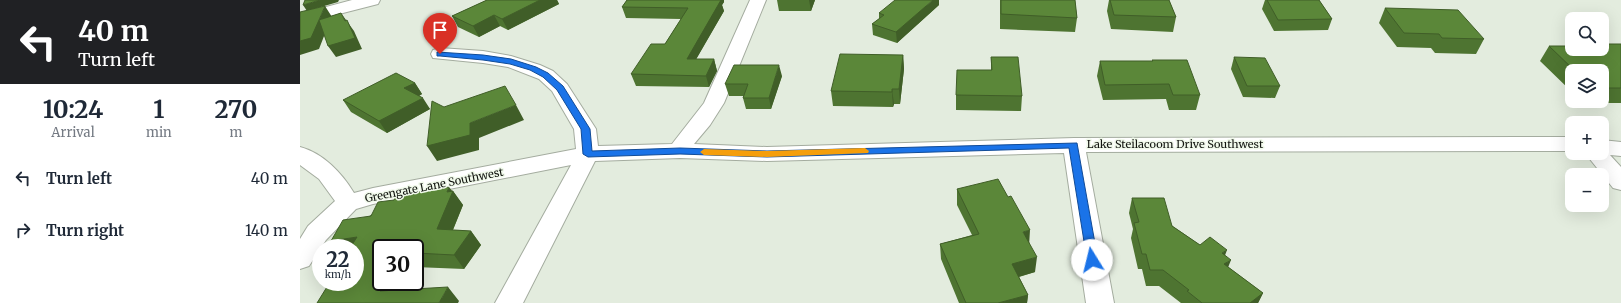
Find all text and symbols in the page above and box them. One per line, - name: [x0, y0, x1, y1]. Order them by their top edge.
- map controls: [1565, 12, 1609, 212]
- button: search: [1565, 12, 1609, 56]
- text: 40 m: [78, 13, 149, 49]
- pin: [423, 13, 457, 54]
- icon: left: [12, 16, 64, 68]
- icon: arrive: [429, 19, 451, 41]
- text: Turn left: [78, 48, 155, 71]
- button: layers: [1565, 64, 1609, 108]
- text: 10:24: [43, 94, 103, 125]
- text: 1: [153, 94, 164, 125]
- text: 270: [214, 94, 257, 125]
- button: +: [1565, 116, 1609, 160]
- text: Arrival: [51, 124, 95, 141]
- text: min: [146, 124, 172, 141]
- text: m: [229, 124, 242, 141]
- street label: Lake Steilacoom Drive Southwest: [1087, 137, 1264, 151]
- street label: Greengate Lane Southwest: [364, 165, 505, 205]
- icon: left: [12, 167, 34, 189]
- button: −: [1565, 168, 1609, 212]
- text: Turn left: [46, 169, 112, 188]
- text: 40 m: [251, 169, 288, 188]
- icon: right: [12, 219, 34, 241]
- text: Turn right: [46, 221, 124, 240]
- text: 140 m: [245, 221, 288, 240]
- speed limit sign: 30: [372, 239, 424, 291]
- position arrow: [1071, 239, 1113, 281]
- text: 22: [326, 247, 350, 272]
- text: km/h: [325, 268, 351, 281]

